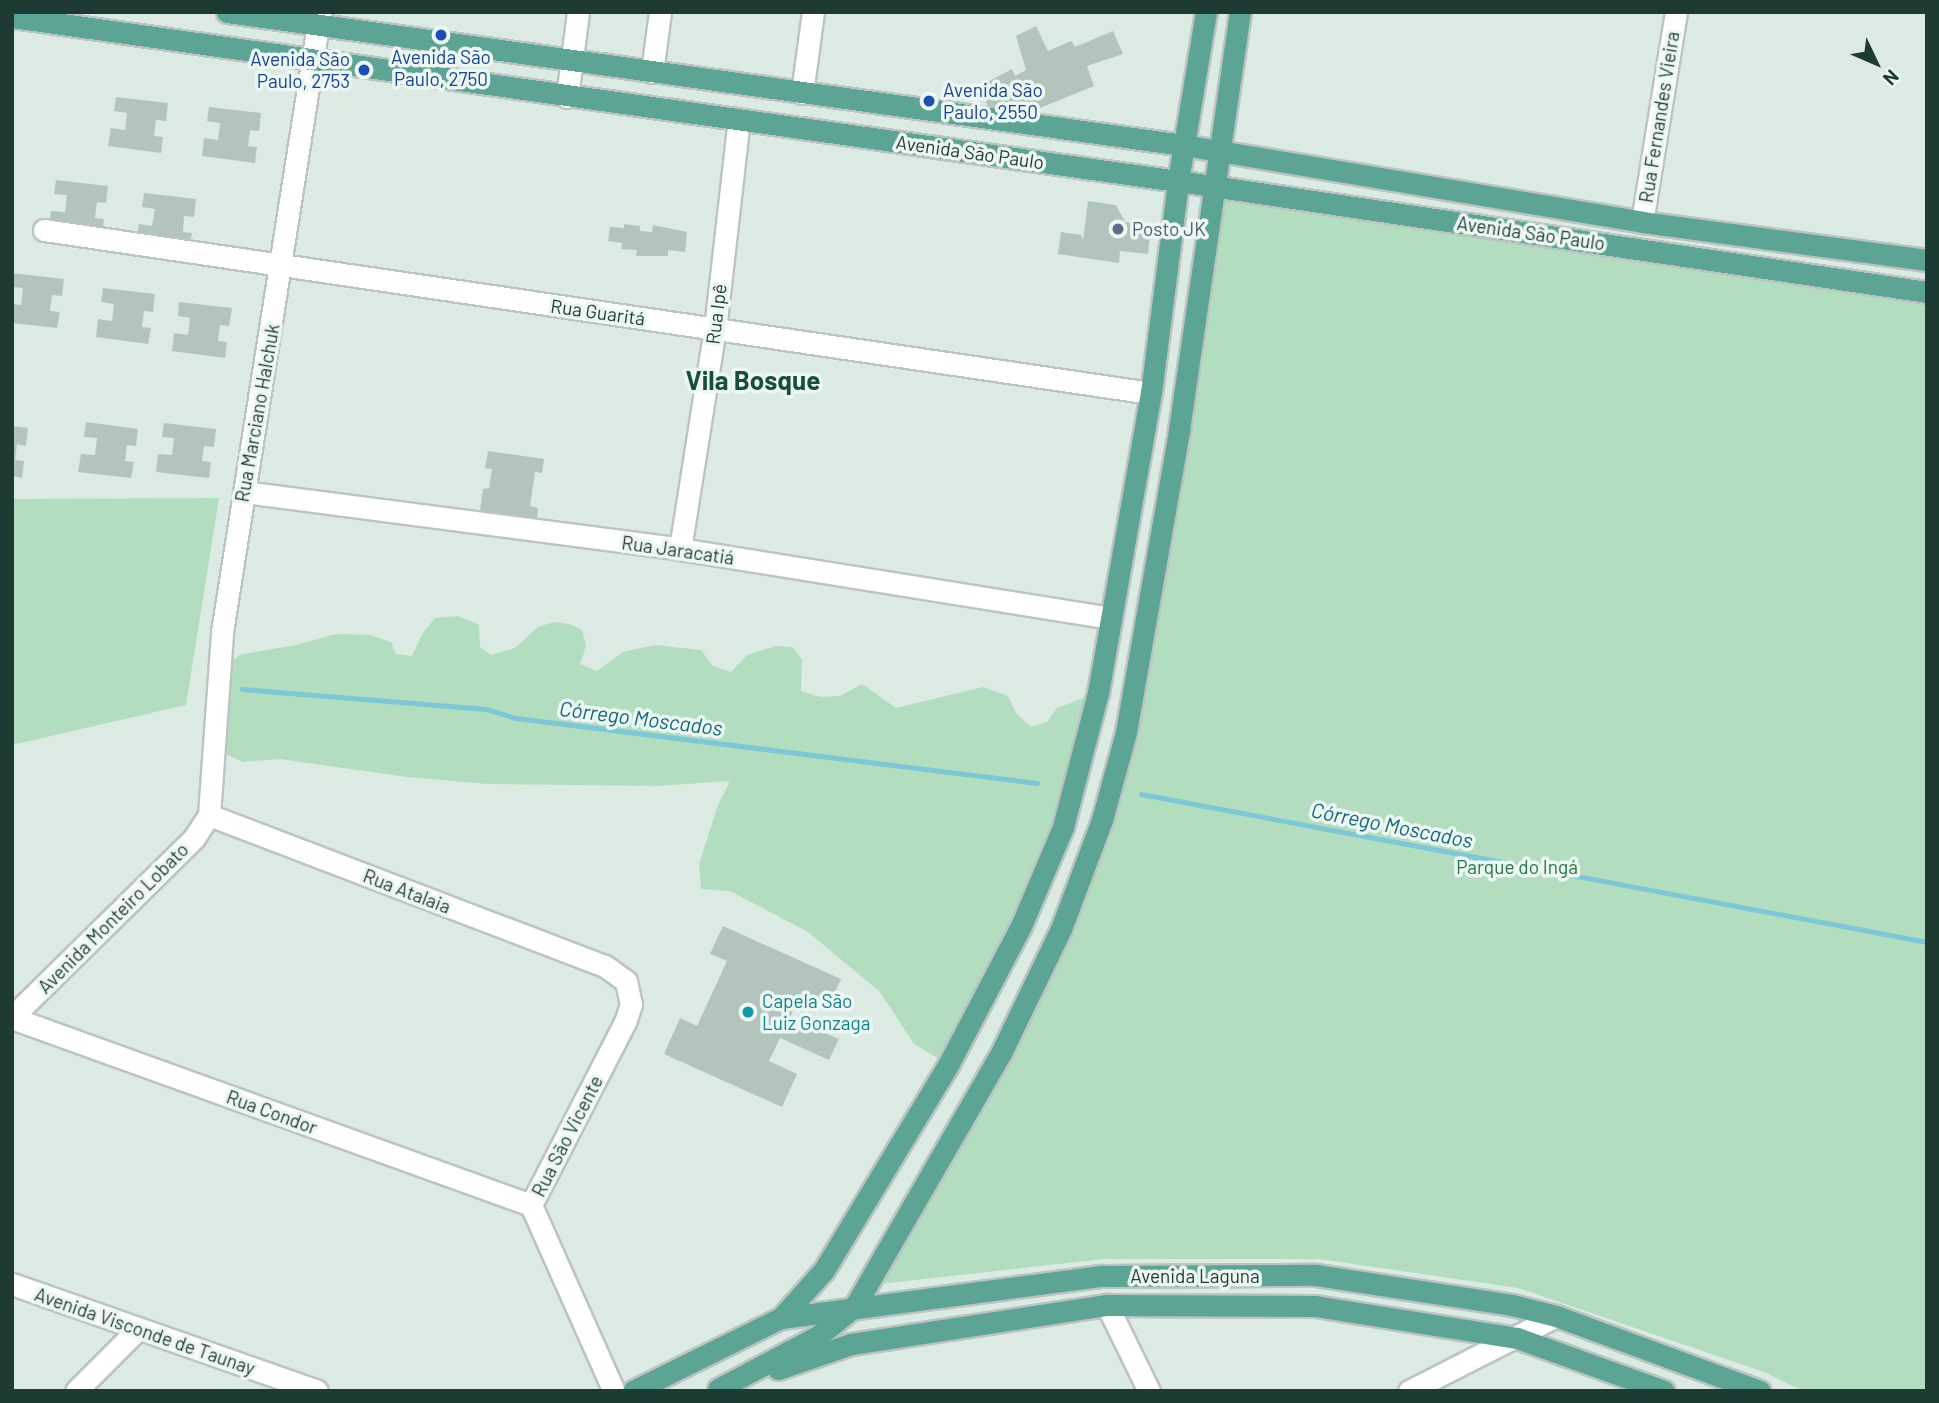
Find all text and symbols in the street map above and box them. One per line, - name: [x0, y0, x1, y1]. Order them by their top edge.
- marker: Avenida São Paulo, 2750: [433, 27, 449, 43]
- north arrow: [1841, 28, 1911, 98]
- street label: Rua Fernandes Vieira: [1634, 30, 1684, 204]
- place label: Avenida São Paulo, 2750: [391, 46, 491, 90]
- place label: Avenida São Paulo, 2753: [250, 48, 350, 92]
- marker: Avenida São Paulo, 2753: [356, 62, 372, 78]
- text: N: [1879, 65, 1904, 90]
- place label: Avenida São Paulo, 2550: [943, 79, 1043, 123]
- marker: Avenida São Paulo, 2550: [921, 93, 937, 109]
- street label: Avenida São Paulo: [894, 130, 1046, 174]
- street label: Avenida São Paulo: [1455, 211, 1607, 255]
- place label: Posto JK: [1132, 218, 1206, 240]
- marker: Posto JK: [1110, 221, 1126, 237]
- street label: Rua Ipê: [701, 282, 731, 346]
- street label: Rua Guaritá: [549, 294, 647, 330]
- street label: Rua Marciano Halchuk: [230, 322, 284, 504]
- district label: Vila Bosque: [686, 364, 820, 396]
- street label: Rua Jaracatiá: [620, 531, 736, 569]
- water label: Córrego Moscados: [558, 695, 724, 741]
- water label: Córrego Moscados: [1309, 797, 1475, 853]
- street label: Avenida Monteiro Lobato: [33, 838, 193, 998]
- park label: Parque do Ingá: [1456, 856, 1578, 878]
- street label: Rua Atalaia: [360, 864, 454, 918]
- place label: Capela São Luiz Gonzaga: [762, 990, 870, 1034]
- marker: Capela São Luiz Gonzaga: [740, 1004, 756, 1020]
- street label: Rua São Vicente: [527, 1072, 607, 1200]
- street label: Rua Condor: [223, 1085, 321, 1139]
- street label: Avenida Laguna: [1130, 1265, 1260, 1287]
- street label: Avenida Visconde de Taunay: [32, 1282, 258, 1380]

